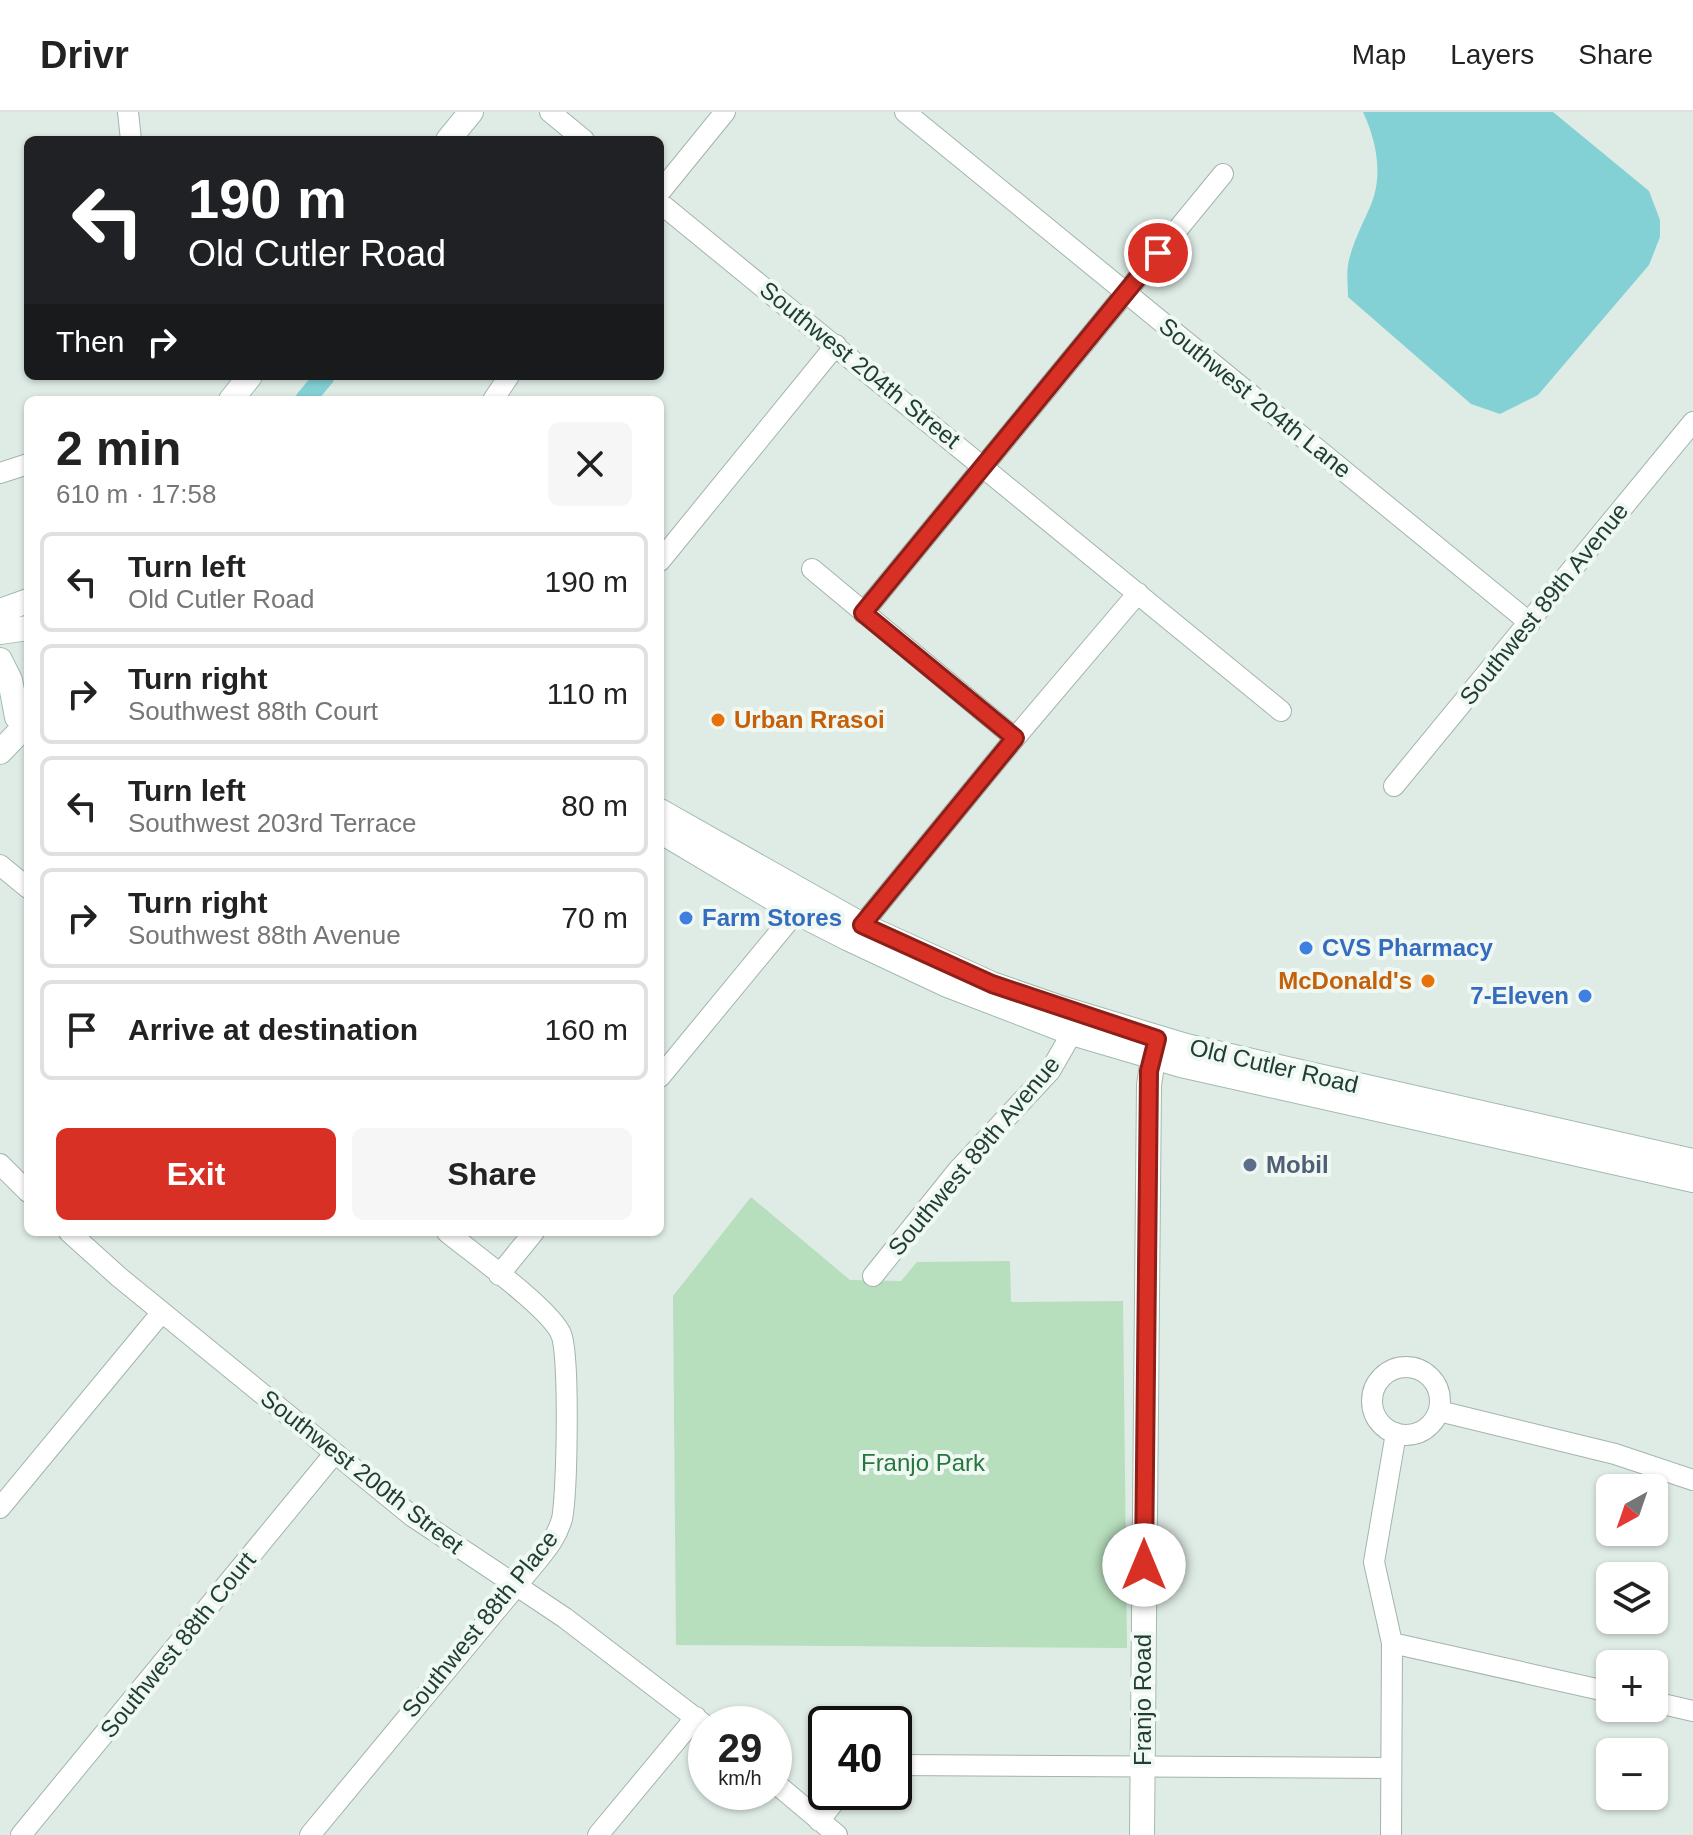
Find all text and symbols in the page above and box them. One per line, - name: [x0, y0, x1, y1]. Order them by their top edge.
- text: Drivr: [40, 34, 129, 76]
- text: Map: [1352, 39, 1406, 70]
- text: Layers: [1450, 39, 1534, 70]
- text: Share: [1578, 39, 1653, 70]
- text: 190 m: [188, 167, 347, 230]
- icon: left: [56, 168, 160, 272]
- pin: [1124, 219, 1192, 287]
- icon: arrive: [1136, 231, 1180, 275]
- text: Old Cutler Road: [188, 233, 446, 274]
- street label: Southwest 204th Street: [755, 276, 966, 454]
- street label: Southwest 204th Lane: [1154, 312, 1357, 483]
- icon: right: [140, 320, 184, 364]
- text: Then: [56, 325, 124, 358]
- text: 2 min: [56, 422, 181, 475]
- button: close: [548, 422, 632, 506]
- text: 610 m · 17:58: [56, 479, 216, 509]
- street label: Southwest 89th Avenue: [1454, 497, 1633, 710]
- text: Turn left: [128, 550, 246, 583]
- icon: left: [60, 560, 104, 604]
- text: 190 m: [545, 565, 628, 598]
- text: Old Cutler Road: [128, 584, 314, 614]
- text: Turn right: [128, 662, 267, 695]
- icon: right: [60, 672, 104, 716]
- text: 110 m: [547, 677, 628, 710]
- text: Southwest 88th Court: [128, 696, 378, 726]
- place label: Urban Rrasoi: [734, 706, 885, 733]
- marker: Urban Rrasoi: [709, 711, 727, 729]
- text: Turn left: [128, 774, 246, 807]
- icon: left: [60, 784, 104, 828]
- text: 80 m: [561, 789, 628, 822]
- text: Southwest 203rd Terrace: [128, 808, 417, 838]
- text: Turn right: [128, 886, 267, 919]
- icon: right: [60, 896, 104, 940]
- text: 70 m: [561, 901, 628, 934]
- place label: Farm Stores: [702, 904, 842, 931]
- marker: Farm Stores: [677, 909, 695, 927]
- text: Southwest 88th Avenue: [128, 920, 401, 950]
- place label: CVS Pharmacy: [1322, 934, 1493, 961]
- marker: CVS Pharmacy: [1297, 939, 1315, 957]
- place label: McDonald's: [1278, 967, 1412, 994]
- marker: McDonald's: [1419, 972, 1437, 990]
- place label: 7-Eleven: [1470, 982, 1569, 1009]
- marker: 7-Eleven: [1576, 987, 1594, 1005]
- icon: arrive: [60, 1008, 104, 1052]
- text: Arrive at destination: [128, 1013, 418, 1046]
- text: 160 m: [545, 1013, 628, 1046]
- street label: Old Cutler Road: [1187, 1033, 1361, 1098]
- street label: Southwest 89th Avenue: [882, 1051, 1065, 1261]
- button: Exit: [56, 1128, 336, 1220]
- button: Share: [352, 1128, 632, 1220]
- place label: Mobil: [1266, 1151, 1329, 1178]
- marker: Mobil: [1241, 1156, 1259, 1174]
- street label: Southwest 200th Street: [256, 1384, 469, 1559]
- park label: Franjo Park: [861, 1449, 986, 1476]
- north arrow: [1596, 1474, 1668, 1546]
- map controls: [1596, 1474, 1668, 1810]
- position arrow: [1102, 1523, 1186, 1607]
- street label: Southwest 88th Place: [396, 1525, 563, 1722]
- street label: Southwest 88th Court: [94, 1546, 261, 1743]
- button: layers: [1596, 1562, 1668, 1634]
- street label: Franjo Road: [1129, 1634, 1156, 1766]
- button: +: [1596, 1650, 1668, 1722]
- speed limit sign: 40: [808, 1706, 912, 1810]
- text: 29: [718, 1726, 762, 1770]
- button: −: [1596, 1738, 1668, 1810]
- text: km/h: [718, 1767, 762, 1789]

